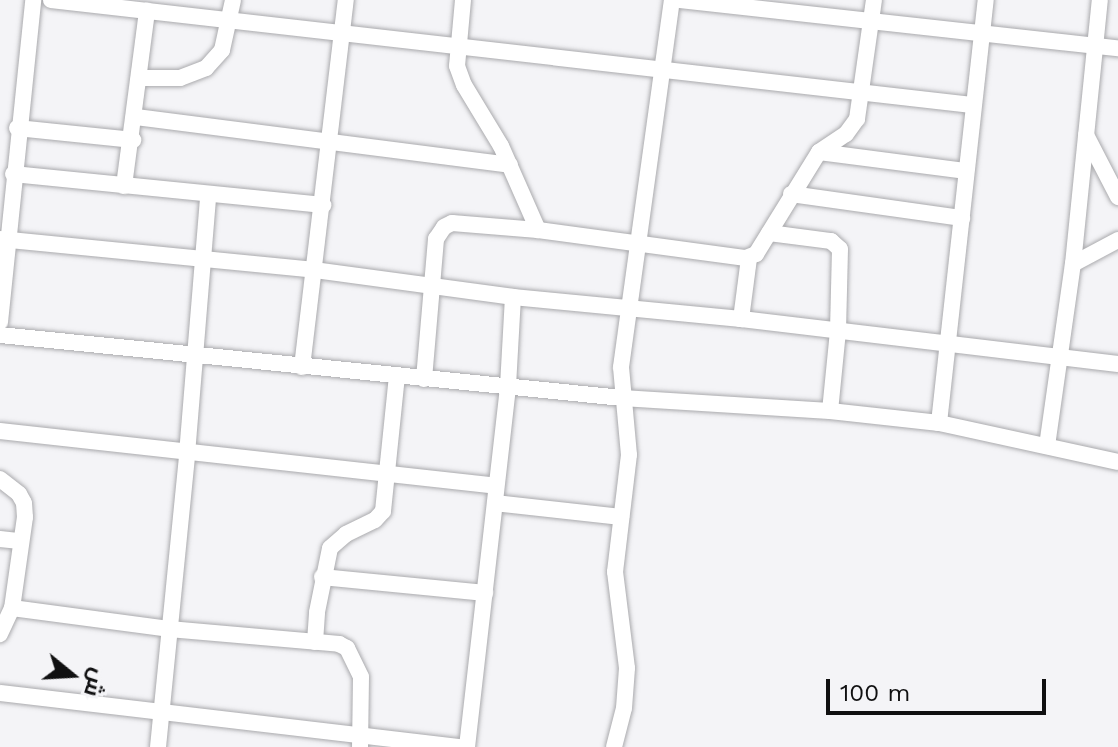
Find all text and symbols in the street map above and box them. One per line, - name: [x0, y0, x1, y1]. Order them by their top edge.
- north arrow: [32, 635, 112, 715]
- scale bar: [830, 663, 1050, 713]
- text: ش: [79, 665, 112, 700]
- text: 100 m: [840, 679, 910, 707]

